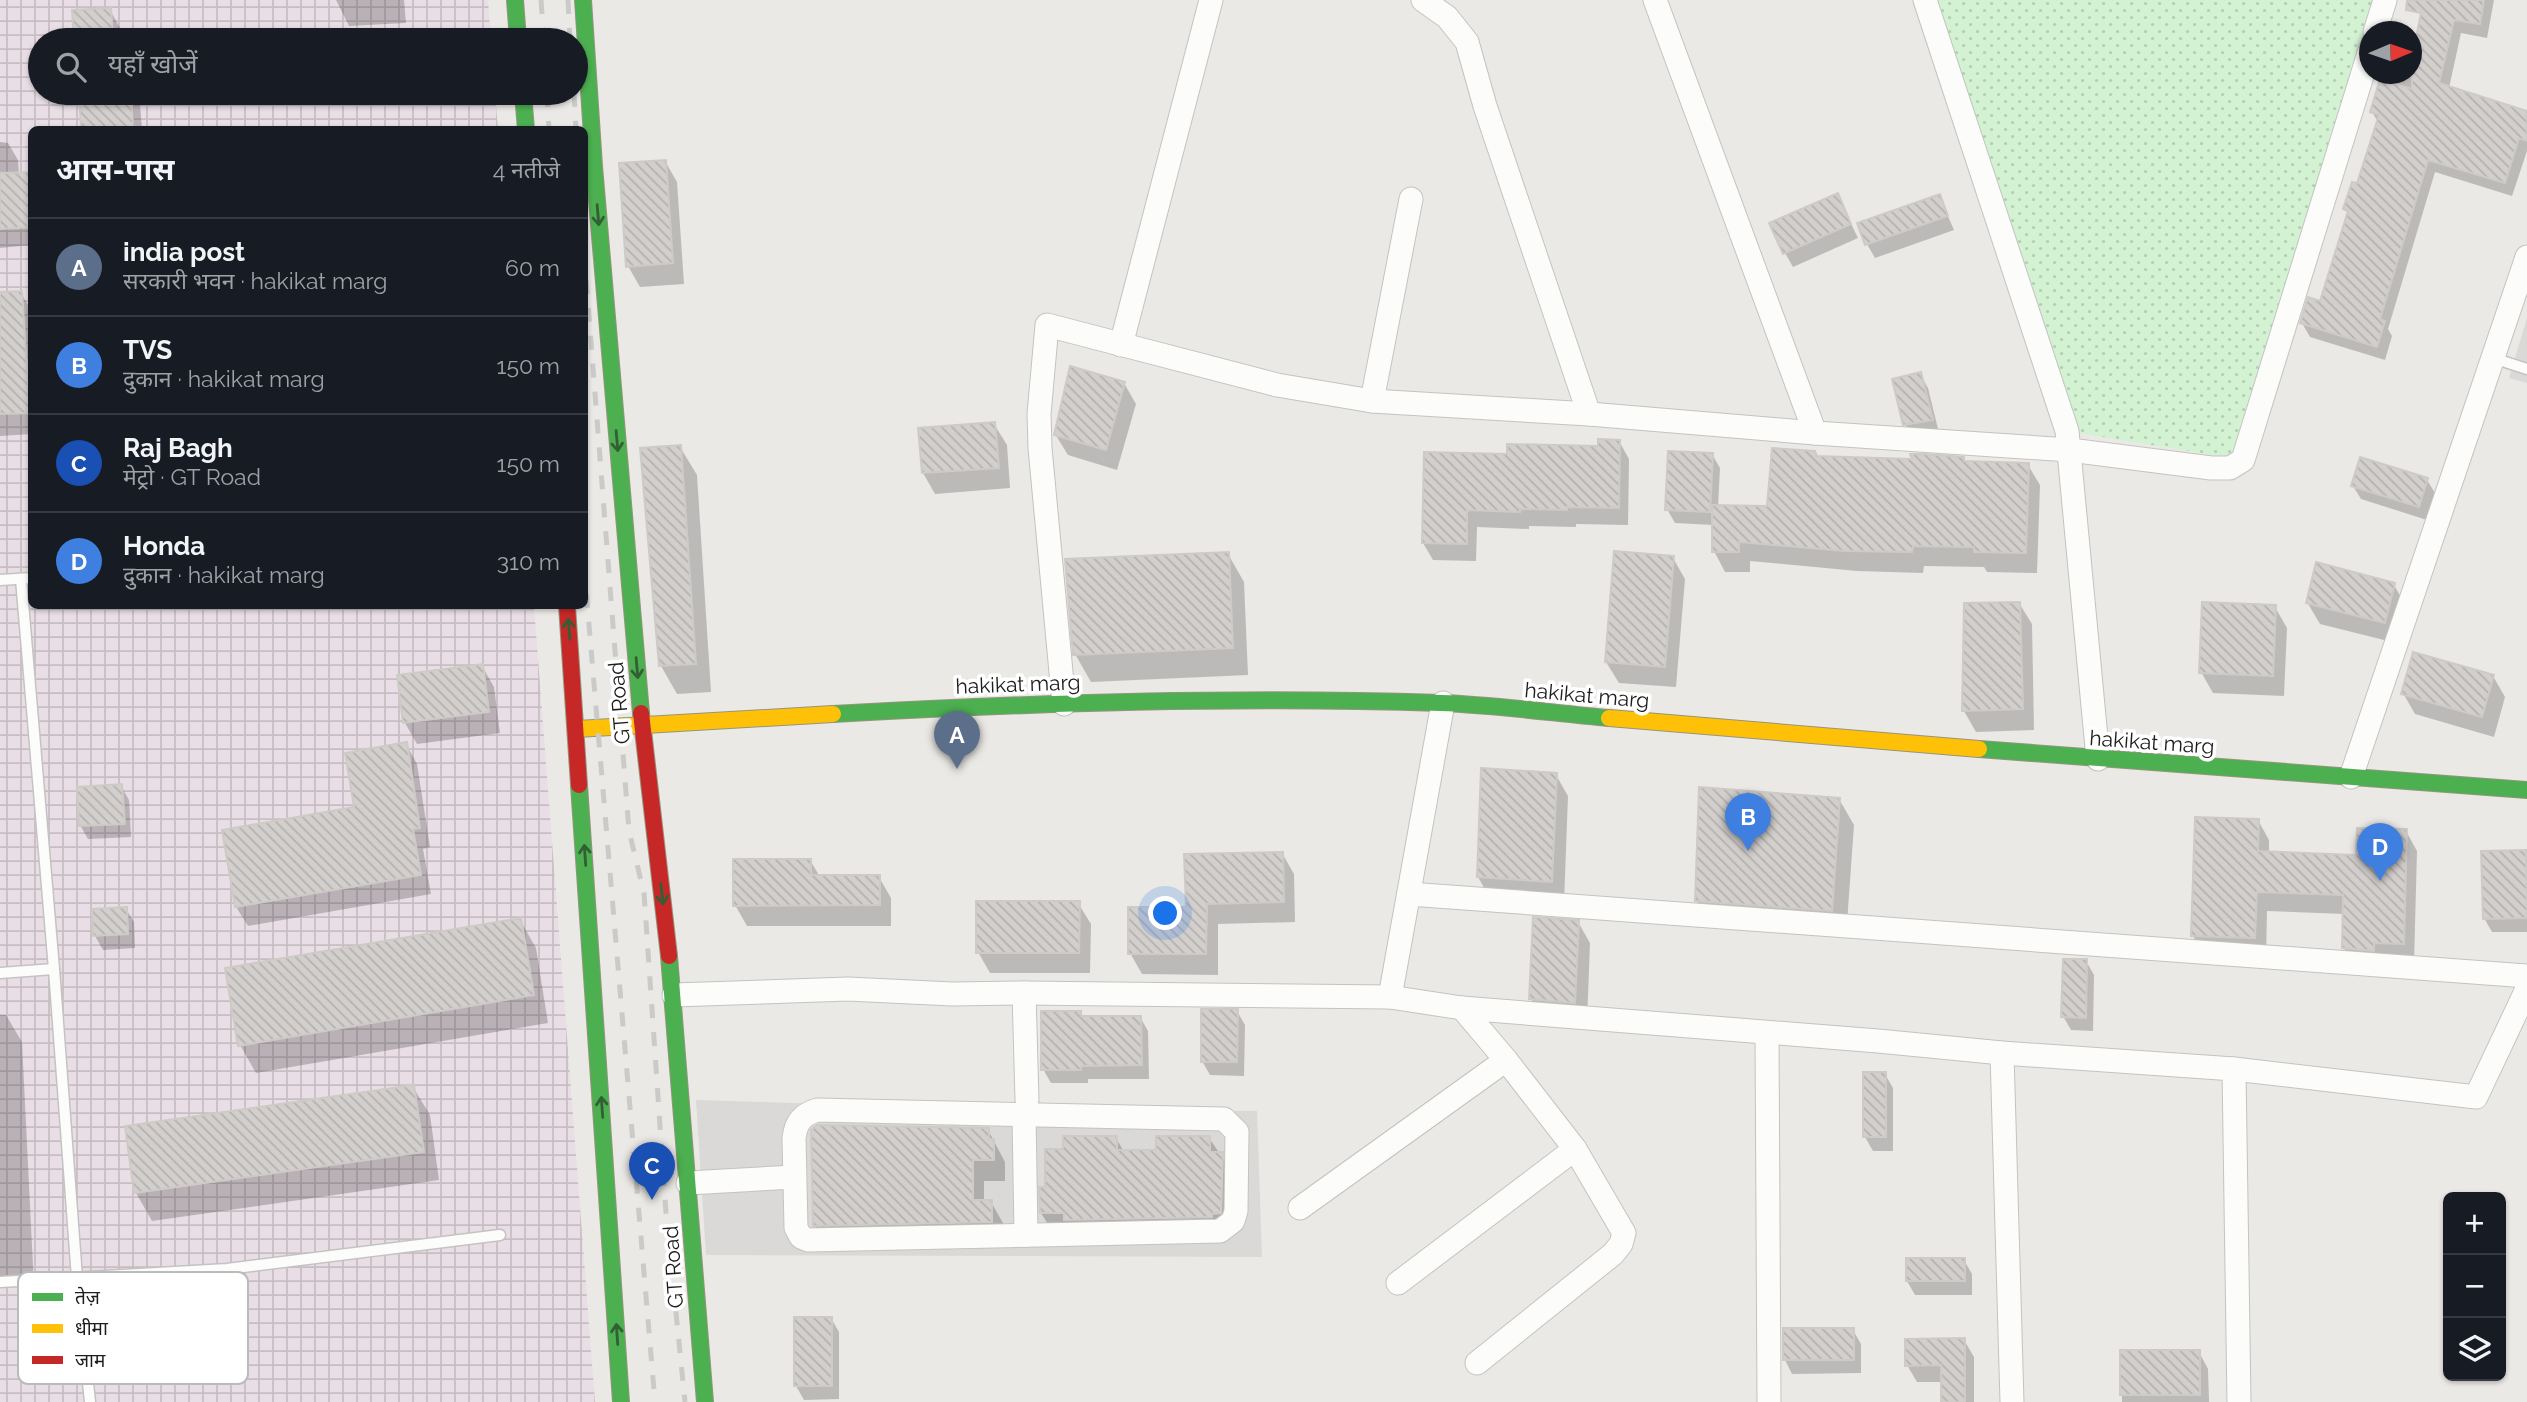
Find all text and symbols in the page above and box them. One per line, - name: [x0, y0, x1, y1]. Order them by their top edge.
- north arrow: [2359, 21, 2422, 84]
- search box: [28, 28, 588, 105]
- icon: search: [52, 48, 90, 86]
- text: यहाँ खोजें: [108, 49, 198, 79]
- text: आस-पास: [56, 152, 174, 187]
- text: 4 नतीजे: [493, 156, 560, 183]
- one-way arrow: [592, 203, 605, 226]
- text: india post: [123, 237, 245, 267]
- text: A: [71, 254, 87, 281]
- text: 60 m: [505, 254, 560, 281]
- text: सरकारी भवन · hakikat marg: [123, 267, 388, 294]
- text: TVS: [123, 335, 172, 365]
- text: B: [71, 352, 87, 379]
- text: 150 m: [497, 352, 560, 379]
- text: दुकान · hakikat marg: [123, 365, 325, 392]
- one-way arrow: [611, 430, 624, 452]
- text: Raj Bagh: [123, 433, 233, 463]
- text: C: [71, 450, 87, 477]
- text: 150 m: [497, 450, 560, 477]
- text: मेट्रो · GT Road: [123, 463, 261, 490]
- text: Honda: [123, 531, 205, 561]
- text: D: [71, 548, 87, 575]
- text: 310 m: [497, 548, 560, 575]
- text: दुकान · hakikat marg: [123, 561, 325, 588]
- one-way arrow: [562, 618, 575, 640]
- one-way arrow: [631, 656, 644, 679]
- street label: GT Road: [603, 661, 635, 745]
- street label: hakikat marg: [955, 669, 1081, 699]
- street label: hakikat marg: [1524, 677, 1650, 713]
- pin: A: [934, 711, 980, 769]
- street label: hakikat marg: [2089, 725, 2215, 759]
- pin: B: [1725, 793, 1771, 851]
- pin: D: [2357, 823, 2403, 881]
- one-way arrow: [578, 845, 591, 867]
- one-way arrow: [655, 882, 668, 905]
- your location: [1148, 896, 1182, 930]
- one-way arrow: [595, 1096, 608, 1119]
- pin: C: [629, 1142, 675, 1200]
- map controls: [2443, 1192, 2506, 1381]
- button: +: [2443, 1192, 2506, 1255]
- street label: GT Road: [658, 1225, 688, 1309]
- button: −: [2443, 1255, 2506, 1318]
- legend: [18, 1272, 248, 1384]
- text: तेज़: [75, 1286, 101, 1308]
- text: धीमा: [75, 1317, 109, 1339]
- button: layers: [2443, 1318, 2506, 1381]
- one-way arrow: [610, 1323, 623, 1346]
- text: जाम: [75, 1349, 106, 1371]

